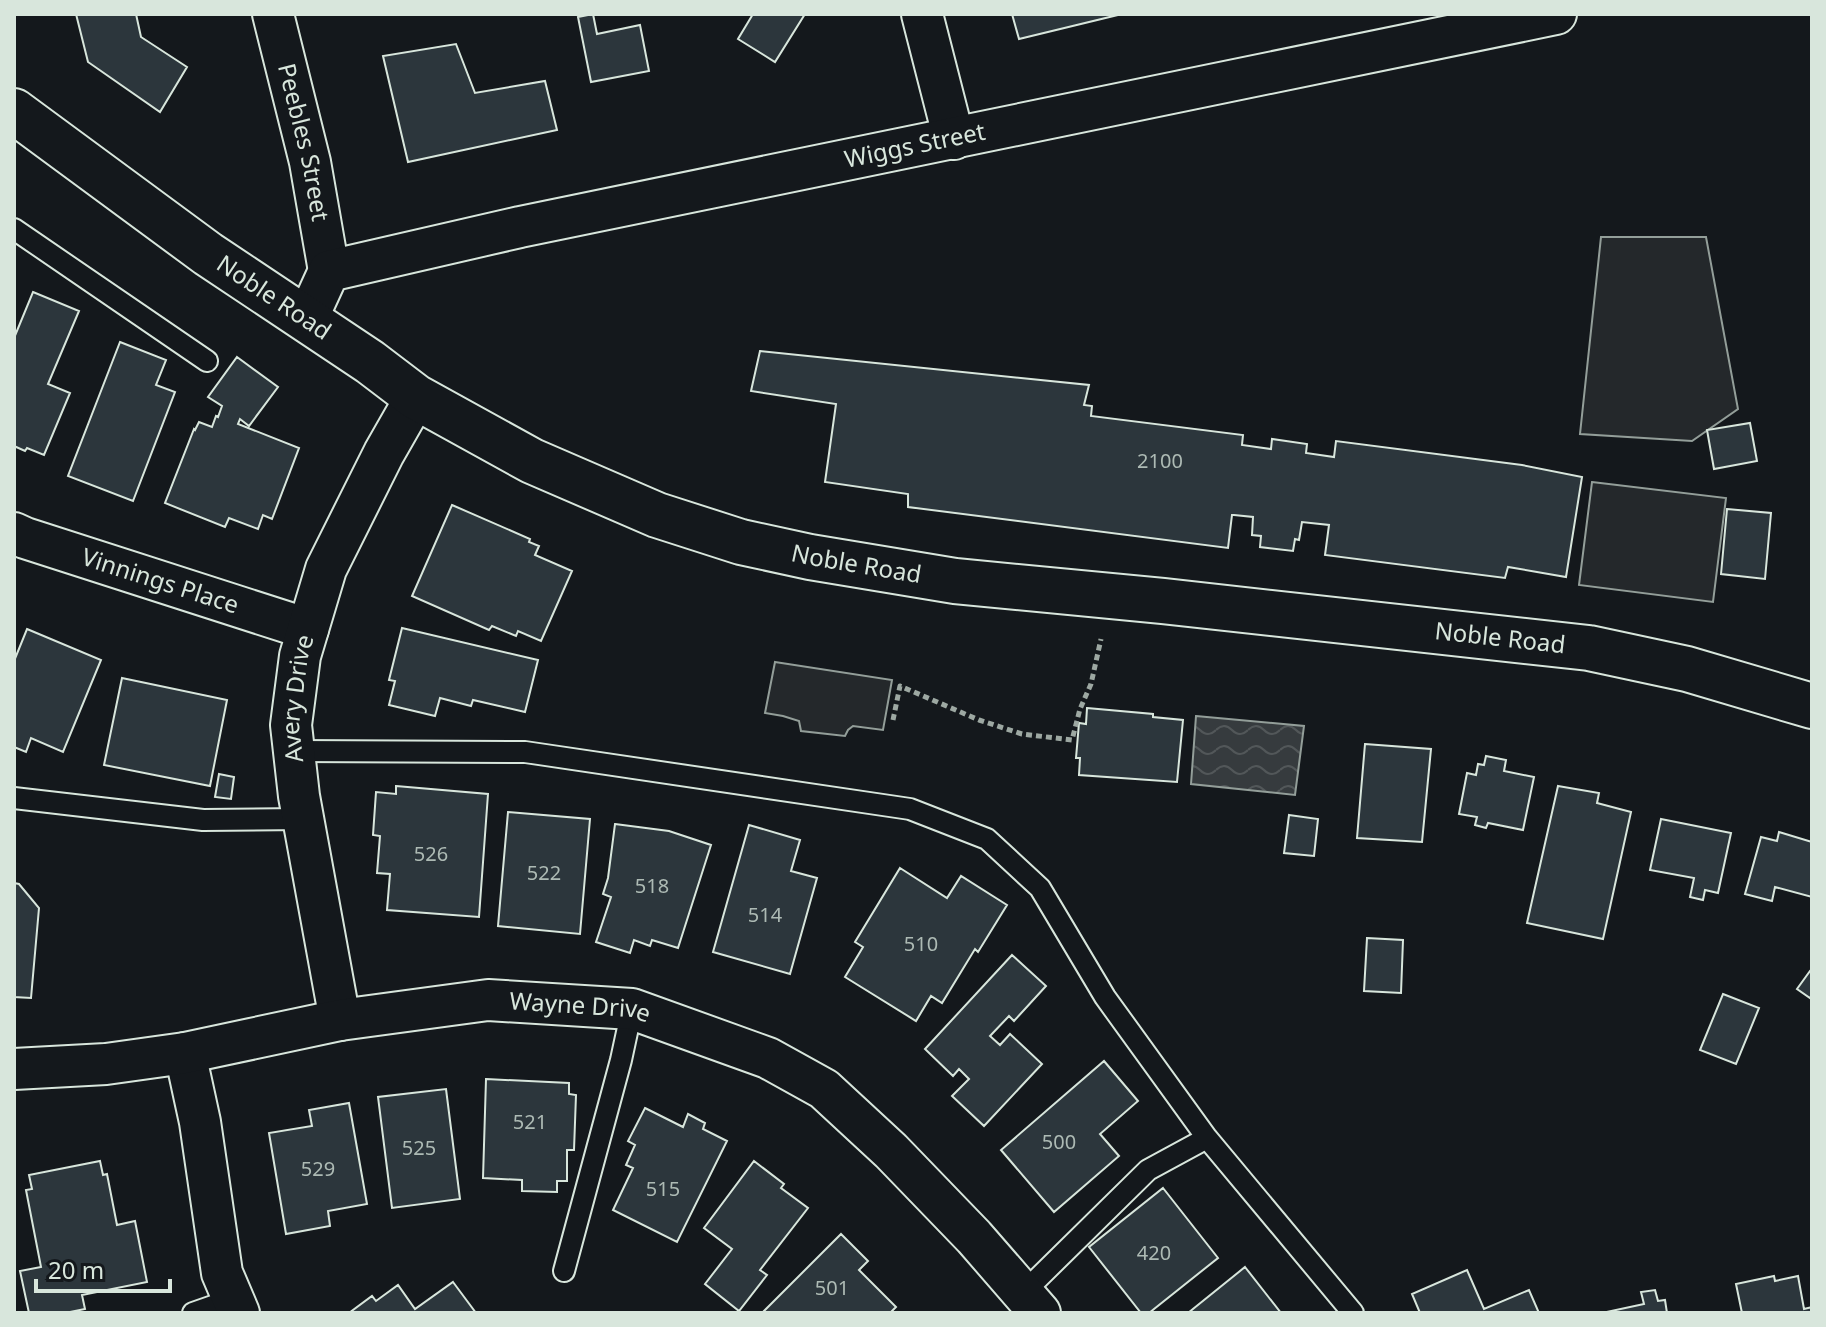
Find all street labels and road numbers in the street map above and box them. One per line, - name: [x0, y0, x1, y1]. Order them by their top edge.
- street label: Peebles Street: [271, 60, 338, 224]
- street label: Wiggs Street: [841, 114, 988, 175]
- street label: Noble Road: [211, 246, 338, 347]
- street label: Noble Road: [789, 535, 924, 590]
- street label: Vinnings Place: [78, 539, 243, 621]
- street label: Noble Road: [1433, 613, 1567, 660]
- street label: Avery Drive: [273, 630, 321, 764]
- street label: Wayne Drive: [509, 983, 656, 1029]

